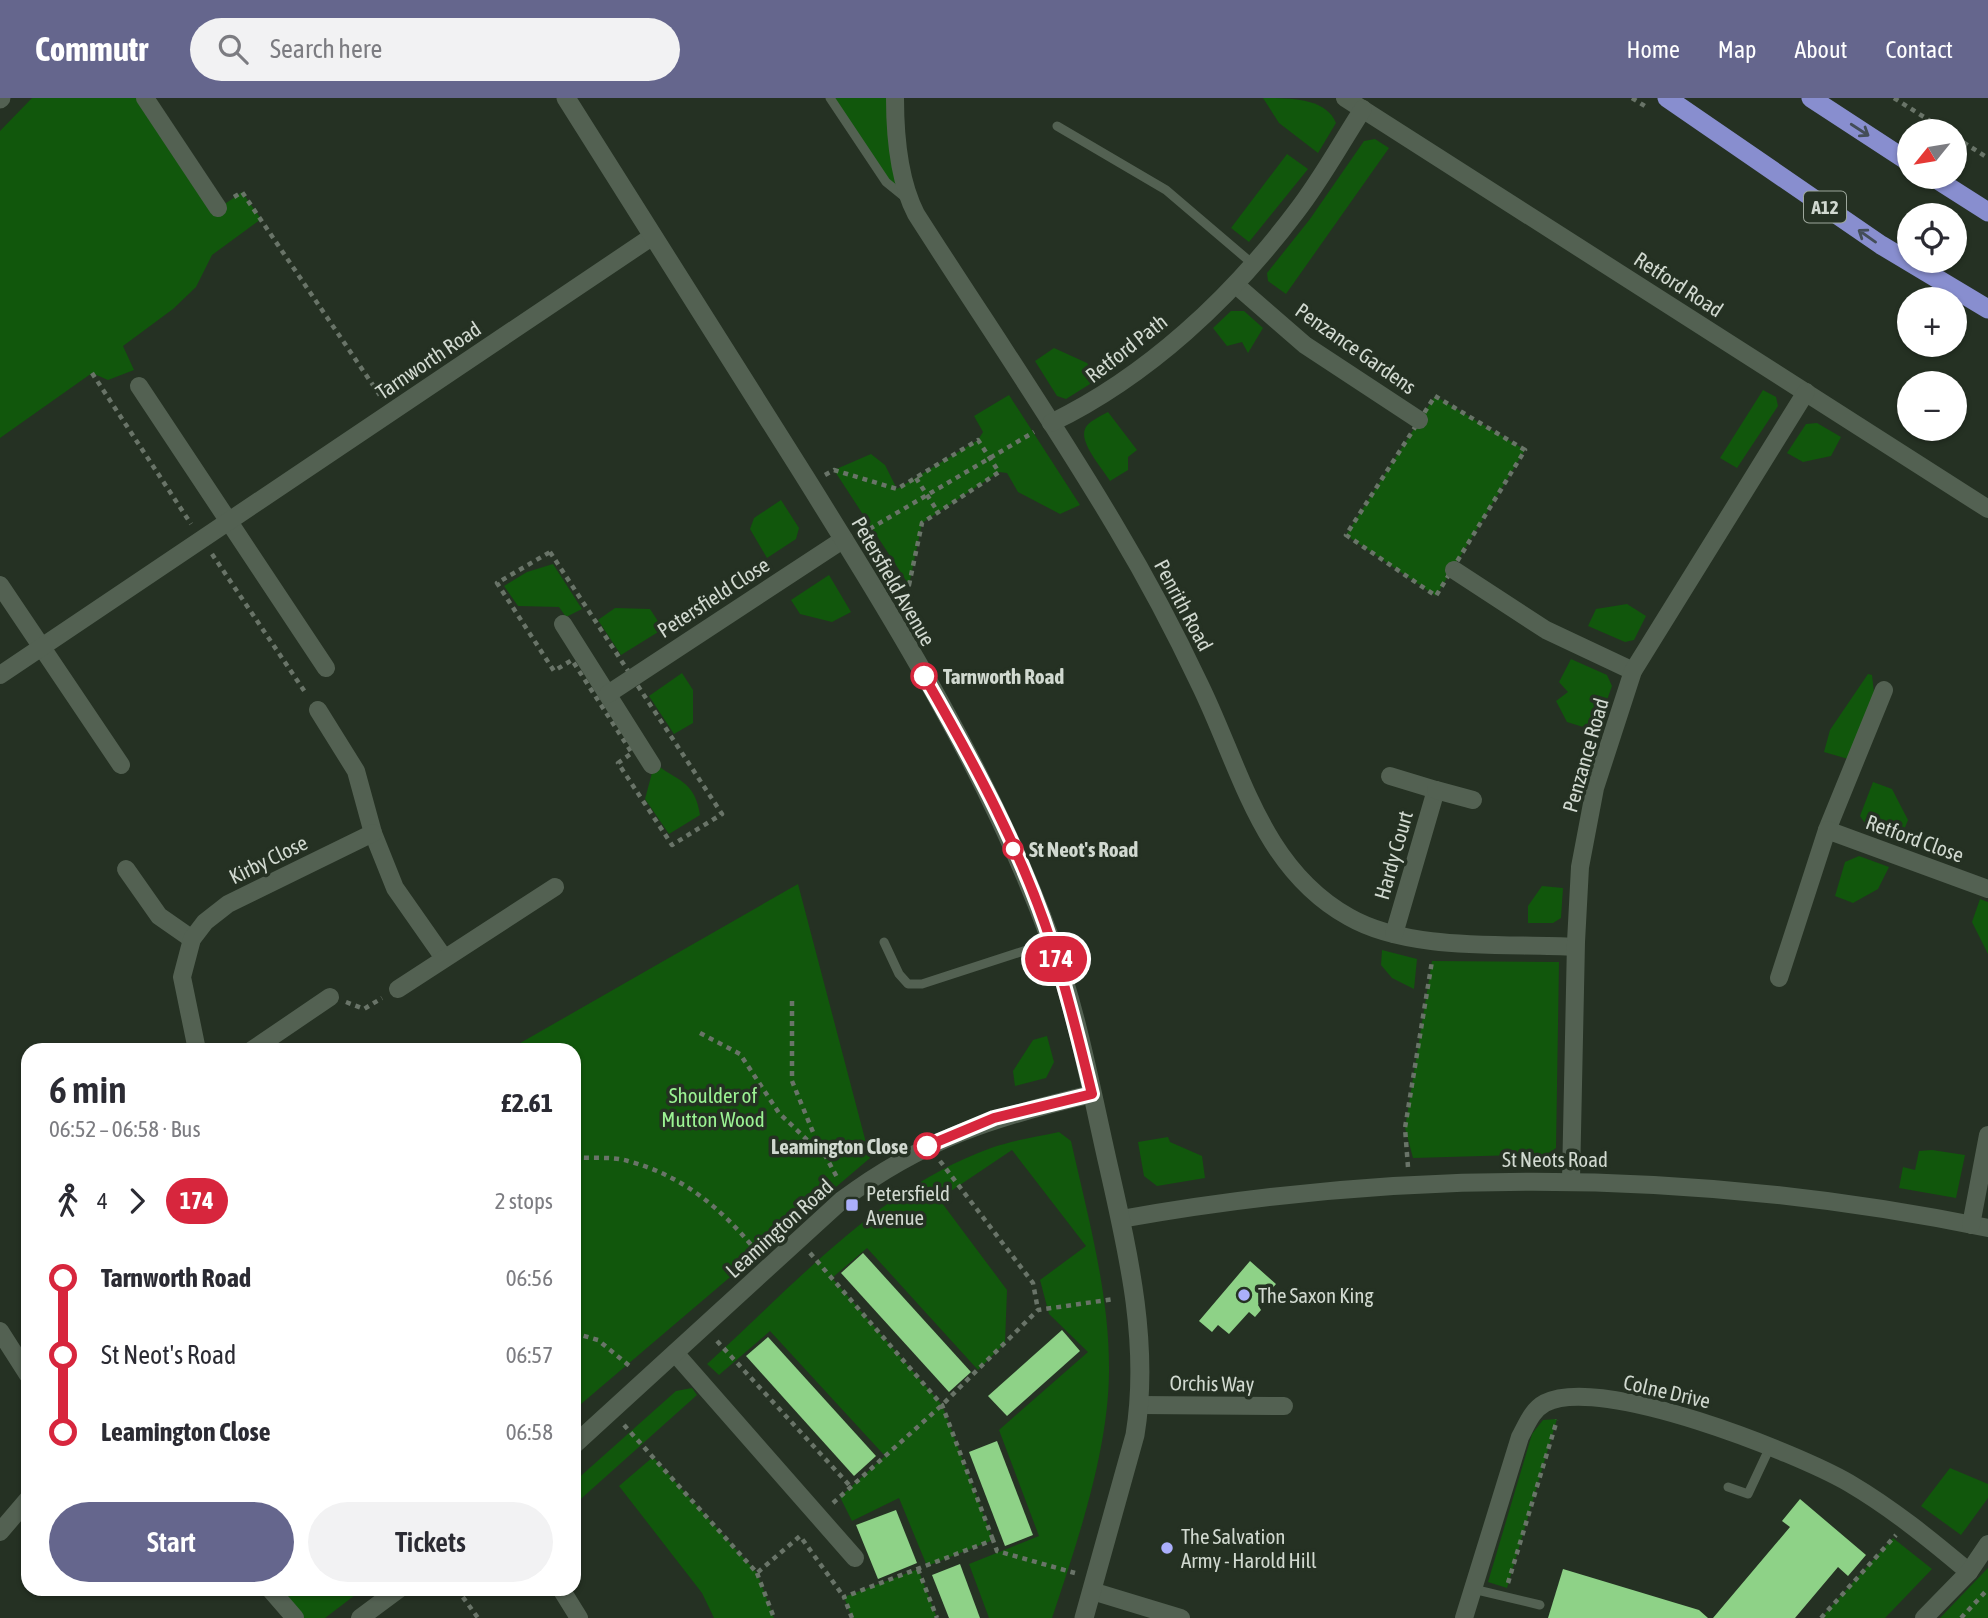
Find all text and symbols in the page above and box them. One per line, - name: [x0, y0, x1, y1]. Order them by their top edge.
- search box: [190, 18, 680, 81]
- text: Commutr: [35, 30, 148, 68]
- icon: search: [214, 30, 252, 68]
- text: Search here: [270, 34, 382, 64]
- text: Home: [1626, 36, 1680, 63]
- text: Map: [1718, 36, 1756, 63]
- text: About: [1794, 36, 1847, 63]
- text: Contact: [1885, 36, 1953, 63]
- north arrow: [1897, 119, 1967, 189]
- map controls: [1897, 119, 1967, 441]
- one-way arrow: [1850, 122, 1869, 137]
- road number: A12: [1804, 192, 1846, 222]
- button: locate: [1897, 203, 1967, 273]
- one-way arrow: [1858, 229, 1877, 243]
- street label: Retford Road: [1630, 246, 1728, 322]
- button: +: [1897, 287, 1967, 357]
- street label: Penzance Gardens: [1291, 298, 1421, 398]
- street label: Retford Path: [1081, 309, 1171, 387]
- street label: Tarnworth Road: [371, 316, 485, 404]
- button: −: [1897, 371, 1967, 441]
- street label: Petersfield Avenue: [847, 512, 941, 650]
- street label: Petersfield Close: [653, 552, 773, 642]
- street label: Penrith Road: [1150, 555, 1218, 655]
- marker: Tarnworth Road: [911, 663, 937, 689]
- place label: Tarnworth Road: [943, 664, 1064, 688]
- street label: Penzance Road: [1557, 695, 1613, 815]
- street label: Hardy Court: [1369, 808, 1417, 902]
- street label: Retford Close: [1863, 809, 1967, 867]
- street label: Kirby Close: [225, 830, 311, 888]
- place label: St Neot's Road: [1029, 837, 1138, 861]
- marker: St Neot's Road: [1003, 839, 1023, 859]
- line badge: 174: [1016, 936, 1096, 982]
- text: 174: [1039, 945, 1073, 972]
- text: 6 min: [49, 1068, 127, 1111]
- park label: Shoulder of Mutton Wood: [661, 1083, 765, 1131]
- text: £2.61: [501, 1088, 553, 1118]
- text: 06:52 – 06:58 · Bus: [49, 1116, 201, 1142]
- marker: Leamington Close: [914, 1133, 940, 1159]
- place label: Leamington Close: [771, 1134, 908, 1158]
- street label: St Neots Road: [1502, 1147, 1608, 1171]
- street label: Leamington Road: [721, 1174, 837, 1282]
- place label: Petersfield Avenue: [866, 1181, 950, 1229]
- icon: walk: [49, 1182, 87, 1220]
- icon: forward: [118, 1182, 156, 1220]
- text: 174: [180, 1187, 214, 1214]
- text: 4: [97, 1188, 108, 1214]
- text: 2 stops: [495, 1188, 553, 1214]
- marker: Petersfield Avenue: [844, 1197, 860, 1213]
- text: Tarnworth Road: [101, 1263, 251, 1293]
- text: 06:56: [506, 1265, 553, 1291]
- place label: The Saxon King: [1258, 1283, 1374, 1307]
- marker: The Saxon King: [1236, 1287, 1252, 1303]
- text: St Neot's Road: [101, 1340, 236, 1370]
- text: 06:57: [506, 1342, 553, 1368]
- street label: Colne Drive: [1621, 1369, 1713, 1413]
- street label: Orchis Way: [1170, 1370, 1255, 1396]
- text: Leamington Close: [101, 1417, 271, 1447]
- text: 06:58: [506, 1419, 553, 1445]
- button: Start: [49, 1502, 294, 1582]
- button: Tickets: [308, 1502, 553, 1582]
- place label: The Salvation Army - Harold Hill: [1181, 1524, 1317, 1572]
- marker: The Salvation Army - Harold Hill: [1159, 1540, 1175, 1556]

